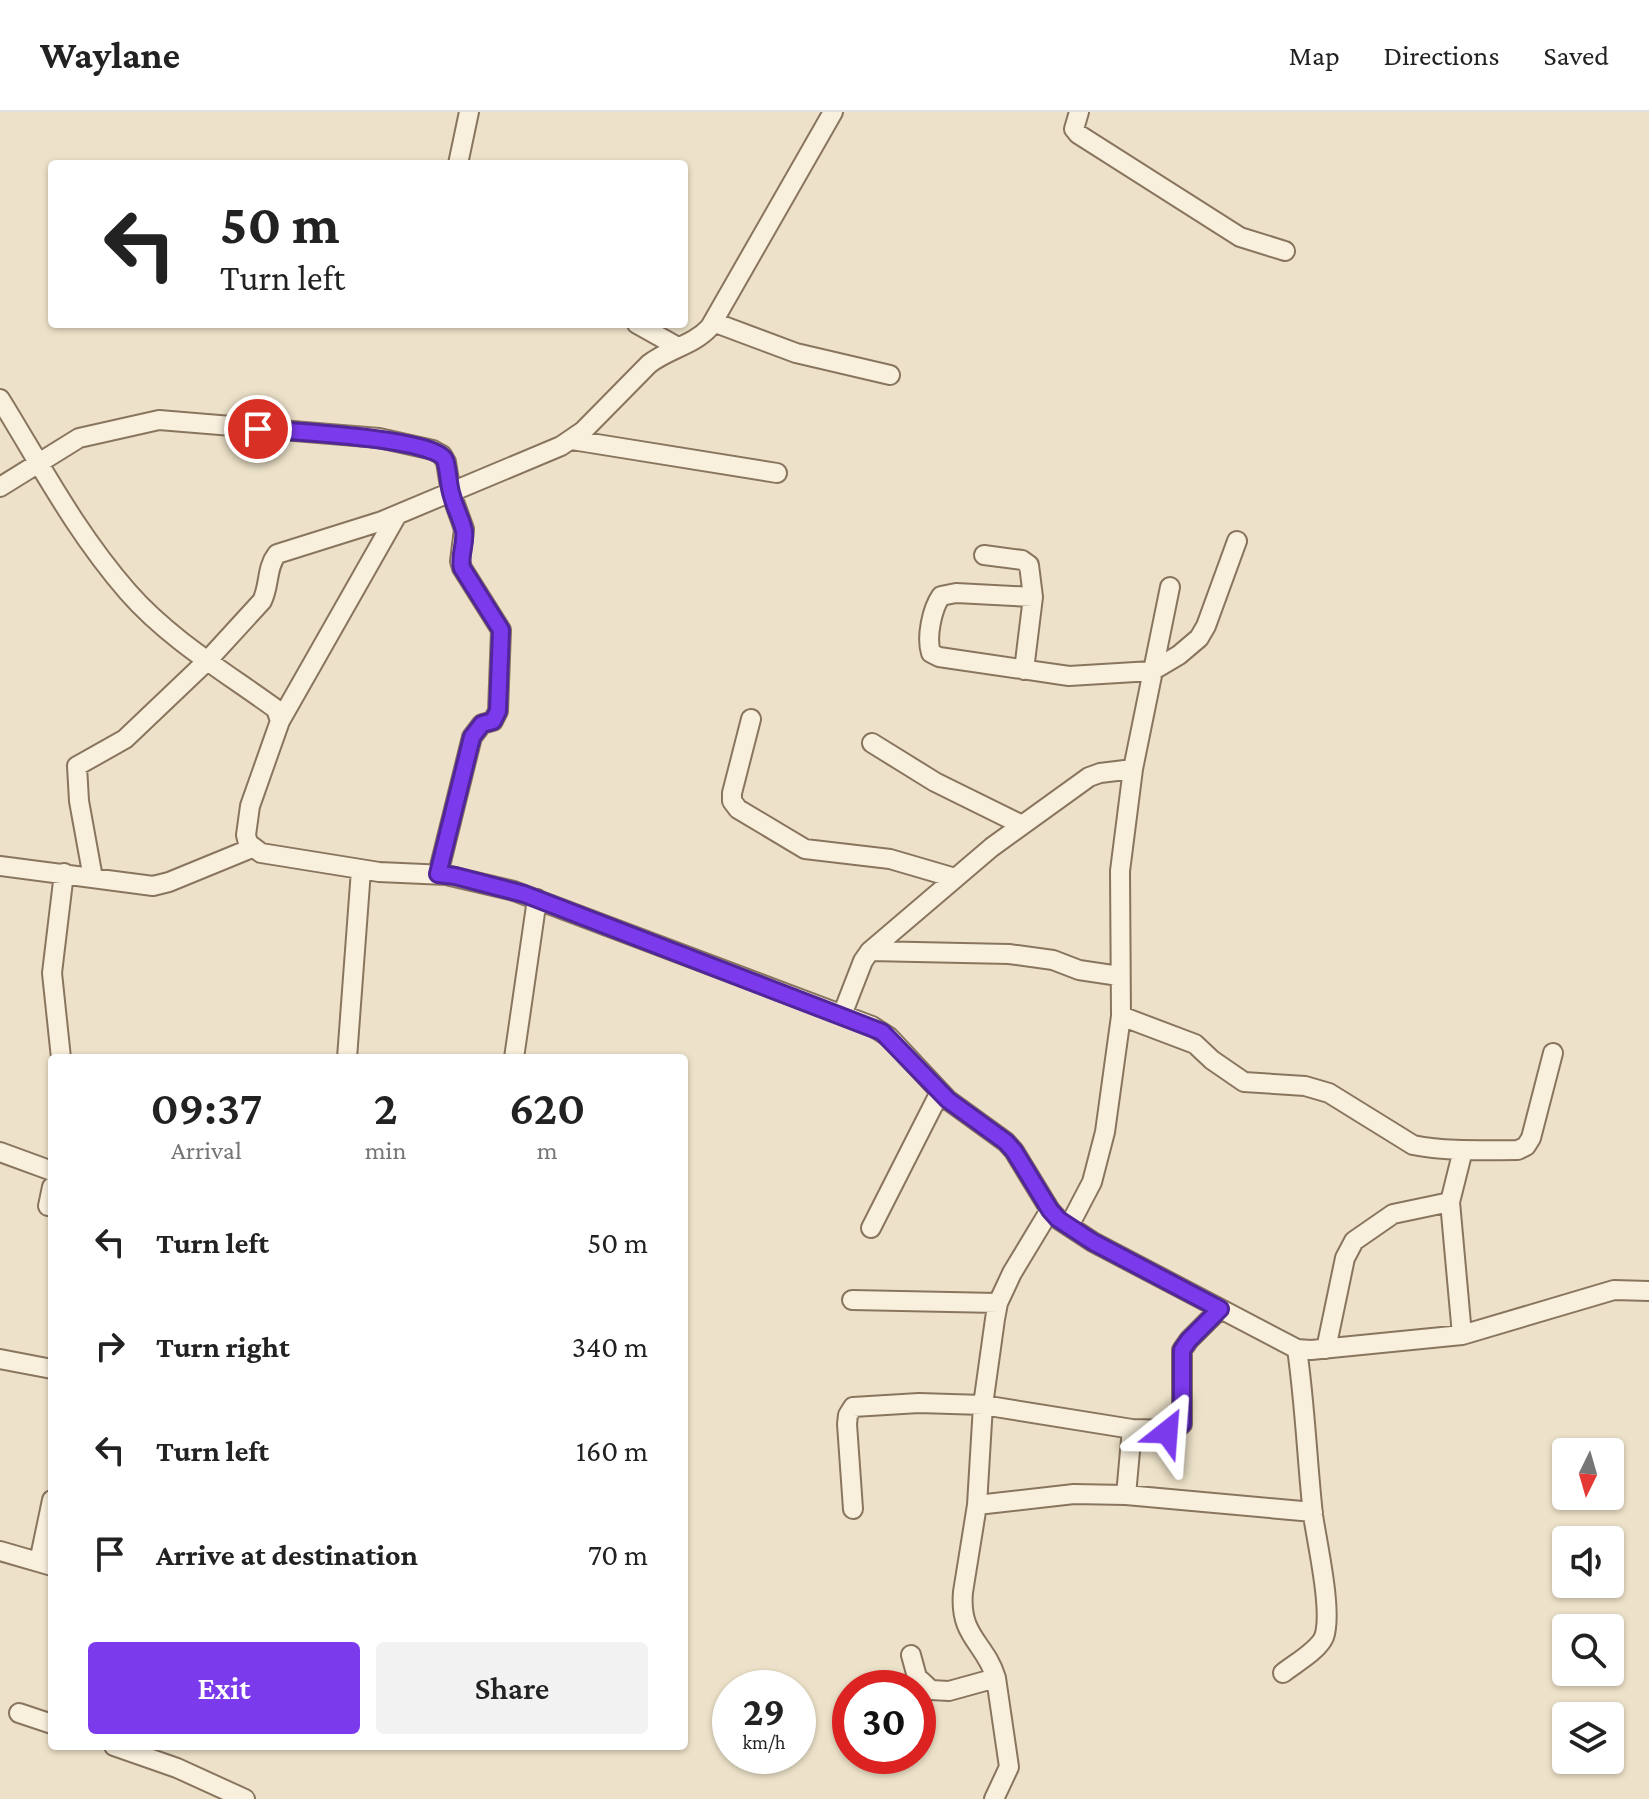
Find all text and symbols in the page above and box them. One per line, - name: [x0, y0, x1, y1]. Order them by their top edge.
- text: Waylane: [40, 34, 180, 76]
- text: Map: [1289, 40, 1340, 71]
- text: Directions: [1384, 40, 1499, 71]
- text: Saved: [1543, 40, 1609, 71]
- icon: left: [88, 192, 192, 296]
- text: 50 m: [220, 193, 340, 255]
- text: Turn left: [220, 258, 345, 298]
- pin: [224, 395, 292, 463]
- icon: arrive: [236, 407, 280, 451]
- text: 09:37: [151, 1081, 262, 1134]
- text: 2: [374, 1081, 397, 1134]
- text: 620: [509, 1081, 585, 1134]
- text: Arrival: [171, 1136, 242, 1165]
- text: min: [365, 1136, 406, 1165]
- text: m: [537, 1136, 558, 1165]
- icon: left: [88, 1220, 132, 1264]
- text: Turn left: [156, 1226, 269, 1259]
- text: 50 m: [587, 1226, 648, 1259]
- icon: right: [88, 1324, 132, 1368]
- text: Turn right: [156, 1330, 290, 1363]
- text: 340 m: [572, 1330, 648, 1363]
- position arrow: [1125, 1390, 1209, 1474]
- icon: left: [88, 1428, 132, 1472]
- text: Turn left: [156, 1434, 269, 1467]
- text: 160 m: [576, 1434, 648, 1467]
- north arrow: [1552, 1438, 1624, 1510]
- map controls: [1552, 1438, 1624, 1774]
- button: sound: [1552, 1526, 1624, 1598]
- icon: arrive: [88, 1532, 132, 1576]
- text: Arrive at destination: [156, 1538, 418, 1571]
- text: 70 m: [588, 1538, 648, 1571]
- button: search: [1552, 1614, 1624, 1686]
- button: Exit: [88, 1642, 360, 1734]
- button: Share: [376, 1642, 648, 1734]
- speed limit sign: 30: [832, 1670, 936, 1774]
- text: 29: [743, 1689, 785, 1734]
- button: layers: [1552, 1702, 1624, 1774]
- text: km/h: [742, 1731, 786, 1753]

